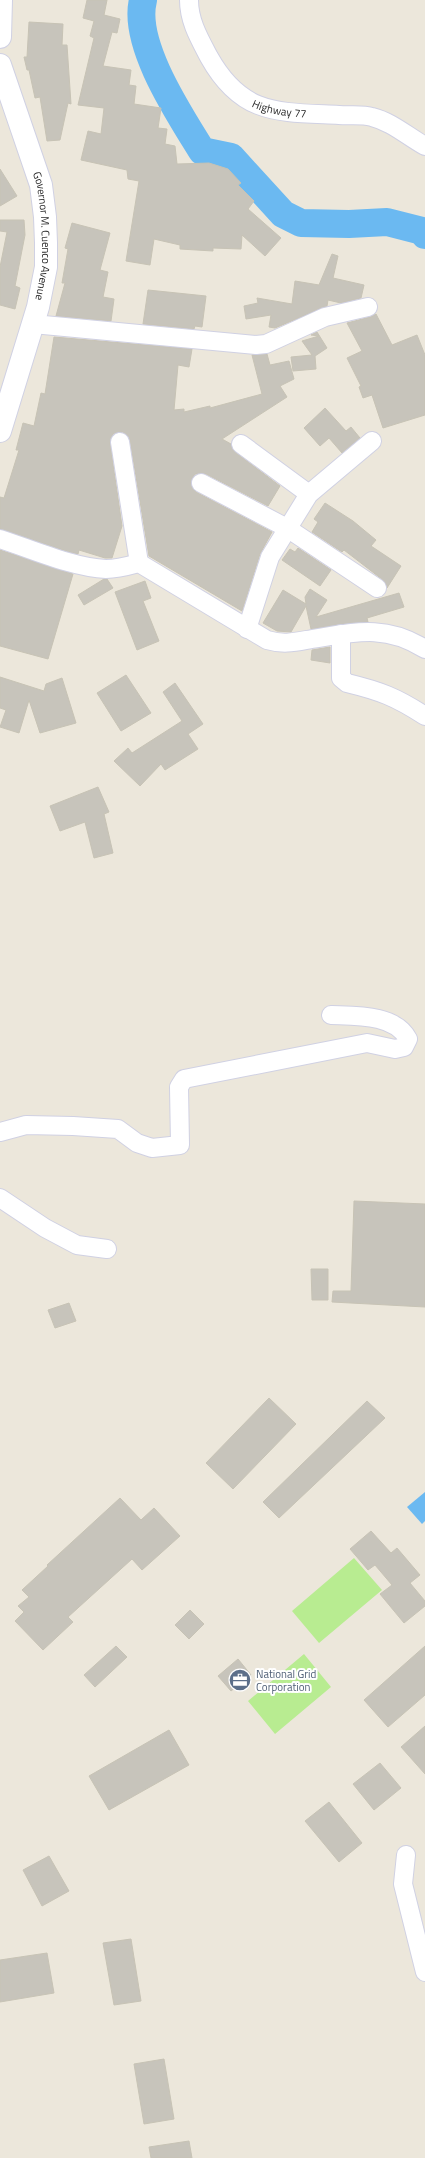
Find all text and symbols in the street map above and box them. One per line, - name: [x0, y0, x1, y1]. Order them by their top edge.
- street label: Highway 77: [250, 95, 307, 122]
- street label: Governor M. Cuenco Avenue: [29, 169, 54, 302]
- place label: National Grid Corporation: [256, 1666, 316, 1695]
- office icon: National Grid Corporation: [227, 1667, 253, 1693]

